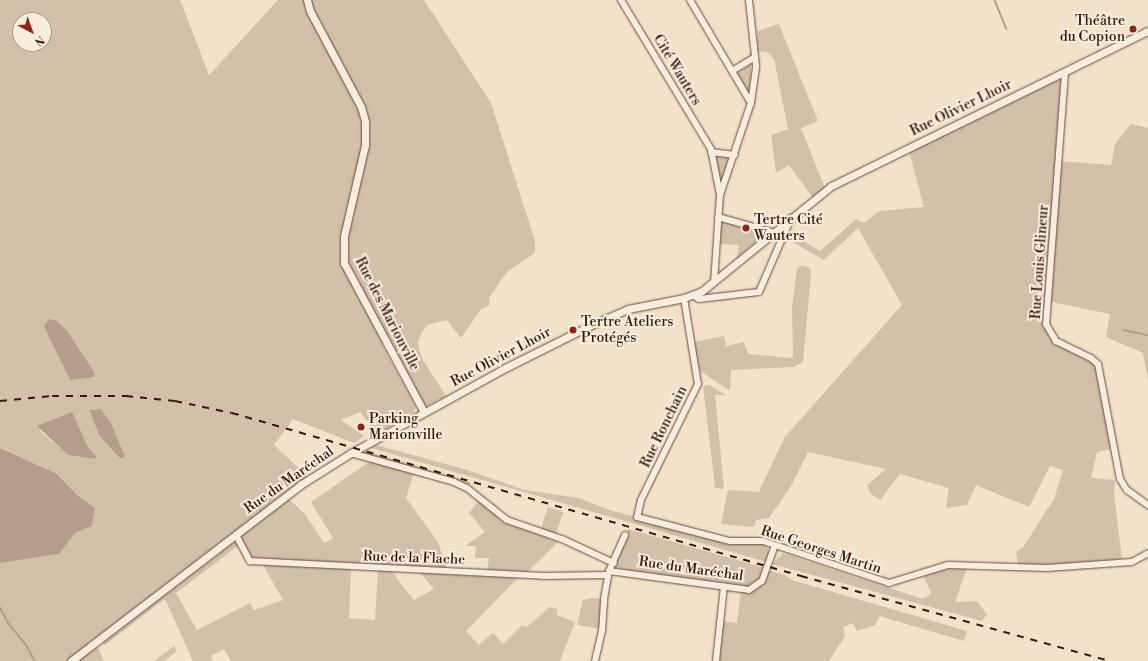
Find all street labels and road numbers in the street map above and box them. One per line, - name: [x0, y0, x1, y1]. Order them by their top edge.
- street label: Cité Wauters: [649, 31, 705, 109]
- street label: Rue Olivier Lhoir: [907, 76, 1015, 140]
- street label: Rue Louis Glineur: [1028, 204, 1052, 320]
- street label: Rue des Marionville: [351, 254, 423, 374]
- street label: Rue Olivier Lhoir: [448, 324, 554, 390]
- street label: Rue Ronchain: [637, 383, 691, 471]
- street label: Rue du Maréchal: [241, 443, 337, 517]
- street label: Rue Georges Martin: [759, 523, 883, 577]
- street label: Rue de la Flache: [363, 548, 465, 568]
- street label: Rue du Maréchal: [638, 553, 744, 585]

